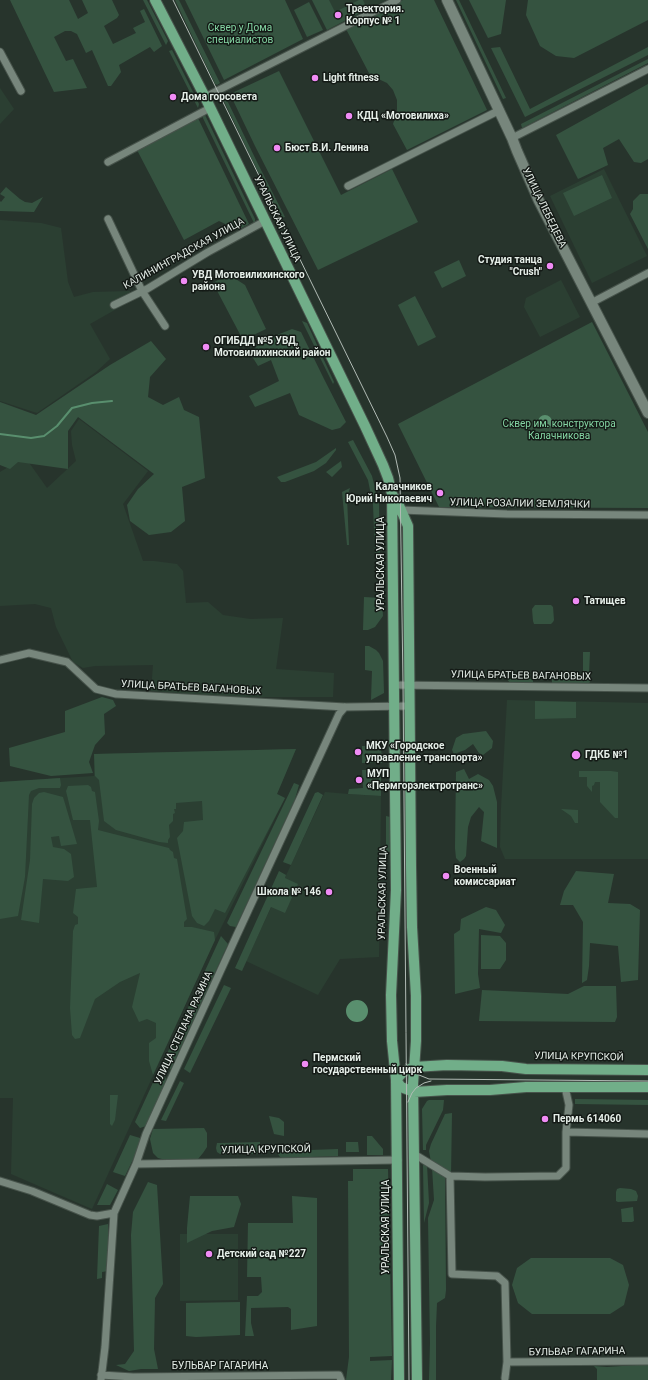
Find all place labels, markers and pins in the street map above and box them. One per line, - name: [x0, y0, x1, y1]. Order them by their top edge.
- place label: Траектория. Корпус № 1: [346, 3, 404, 26]
- marker: Траектория. Корпус № 1: [333, 10, 343, 20]
- place label: Light fitness: [323, 72, 379, 84]
- marker: Light fitness: [310, 73, 320, 83]
- place label: Дома горсовета: [181, 91, 257, 103]
- marker: Дома горсовета: [168, 92, 178, 102]
- place label: КДЦ «Мотовилиха»: [357, 110, 449, 122]
- marker: КДЦ «Мотовилиха»: [344, 111, 354, 121]
- place label: Бюст В.И. Ленина: [285, 142, 368, 154]
- marker: Бюст В.И. Ленина: [272, 143, 282, 153]
- place label: Студия танца "Crush": [478, 254, 542, 278]
- marker: Студия танца "Crush": [545, 261, 555, 271]
- place label: УВД Мотовилихинского района: [192, 269, 305, 292]
- marker: УВД Мотовилихинского района: [179, 276, 189, 286]
- place label: ОГИБДД №5 УВД, Мотовилихинский район: [214, 335, 331, 358]
- marker: ОГИБДД №5 УВД, Мотовилихинский район: [201, 342, 211, 352]
- place label: Калачников Юрий Николаевич: [346, 481, 432, 504]
- marker: Калачников Юрий Николаевич: [435, 488, 445, 498]
- place label: Татищев: [584, 595, 626, 607]
- marker: Татищев: [571, 596, 581, 606]
- place label: МКУ «Городское управление транспорта»: [366, 740, 483, 764]
- marker: МКУ «Городское управление транспорта»: [353, 747, 363, 757]
- marker: ГДКБ №1: [570, 749, 582, 761]
- place label: ГДКБ №1: [585, 749, 628, 761]
- place label: МУП «Пермгорэлектротранс»: [367, 768, 483, 792]
- marker: МУП «Пермгорэлектротранс»: [354, 775, 364, 785]
- place label: Военный комиссариат: [454, 864, 516, 888]
- marker: Военный комиссариат: [441, 871, 451, 881]
- place label: Школа № 146: [257, 886, 321, 898]
- marker: Школа № 146: [324, 887, 334, 897]
- place label: Пермский государственный цирк: [313, 1052, 422, 1076]
- marker: Пермский государственный цирк: [300, 1059, 310, 1069]
- place label: Пермь 614060: [553, 1113, 621, 1125]
- marker: Пермь 614060: [540, 1114, 550, 1124]
- place label: Детский сад №227: [217, 1248, 306, 1260]
- marker: Детский сад №227: [204, 1249, 214, 1259]

